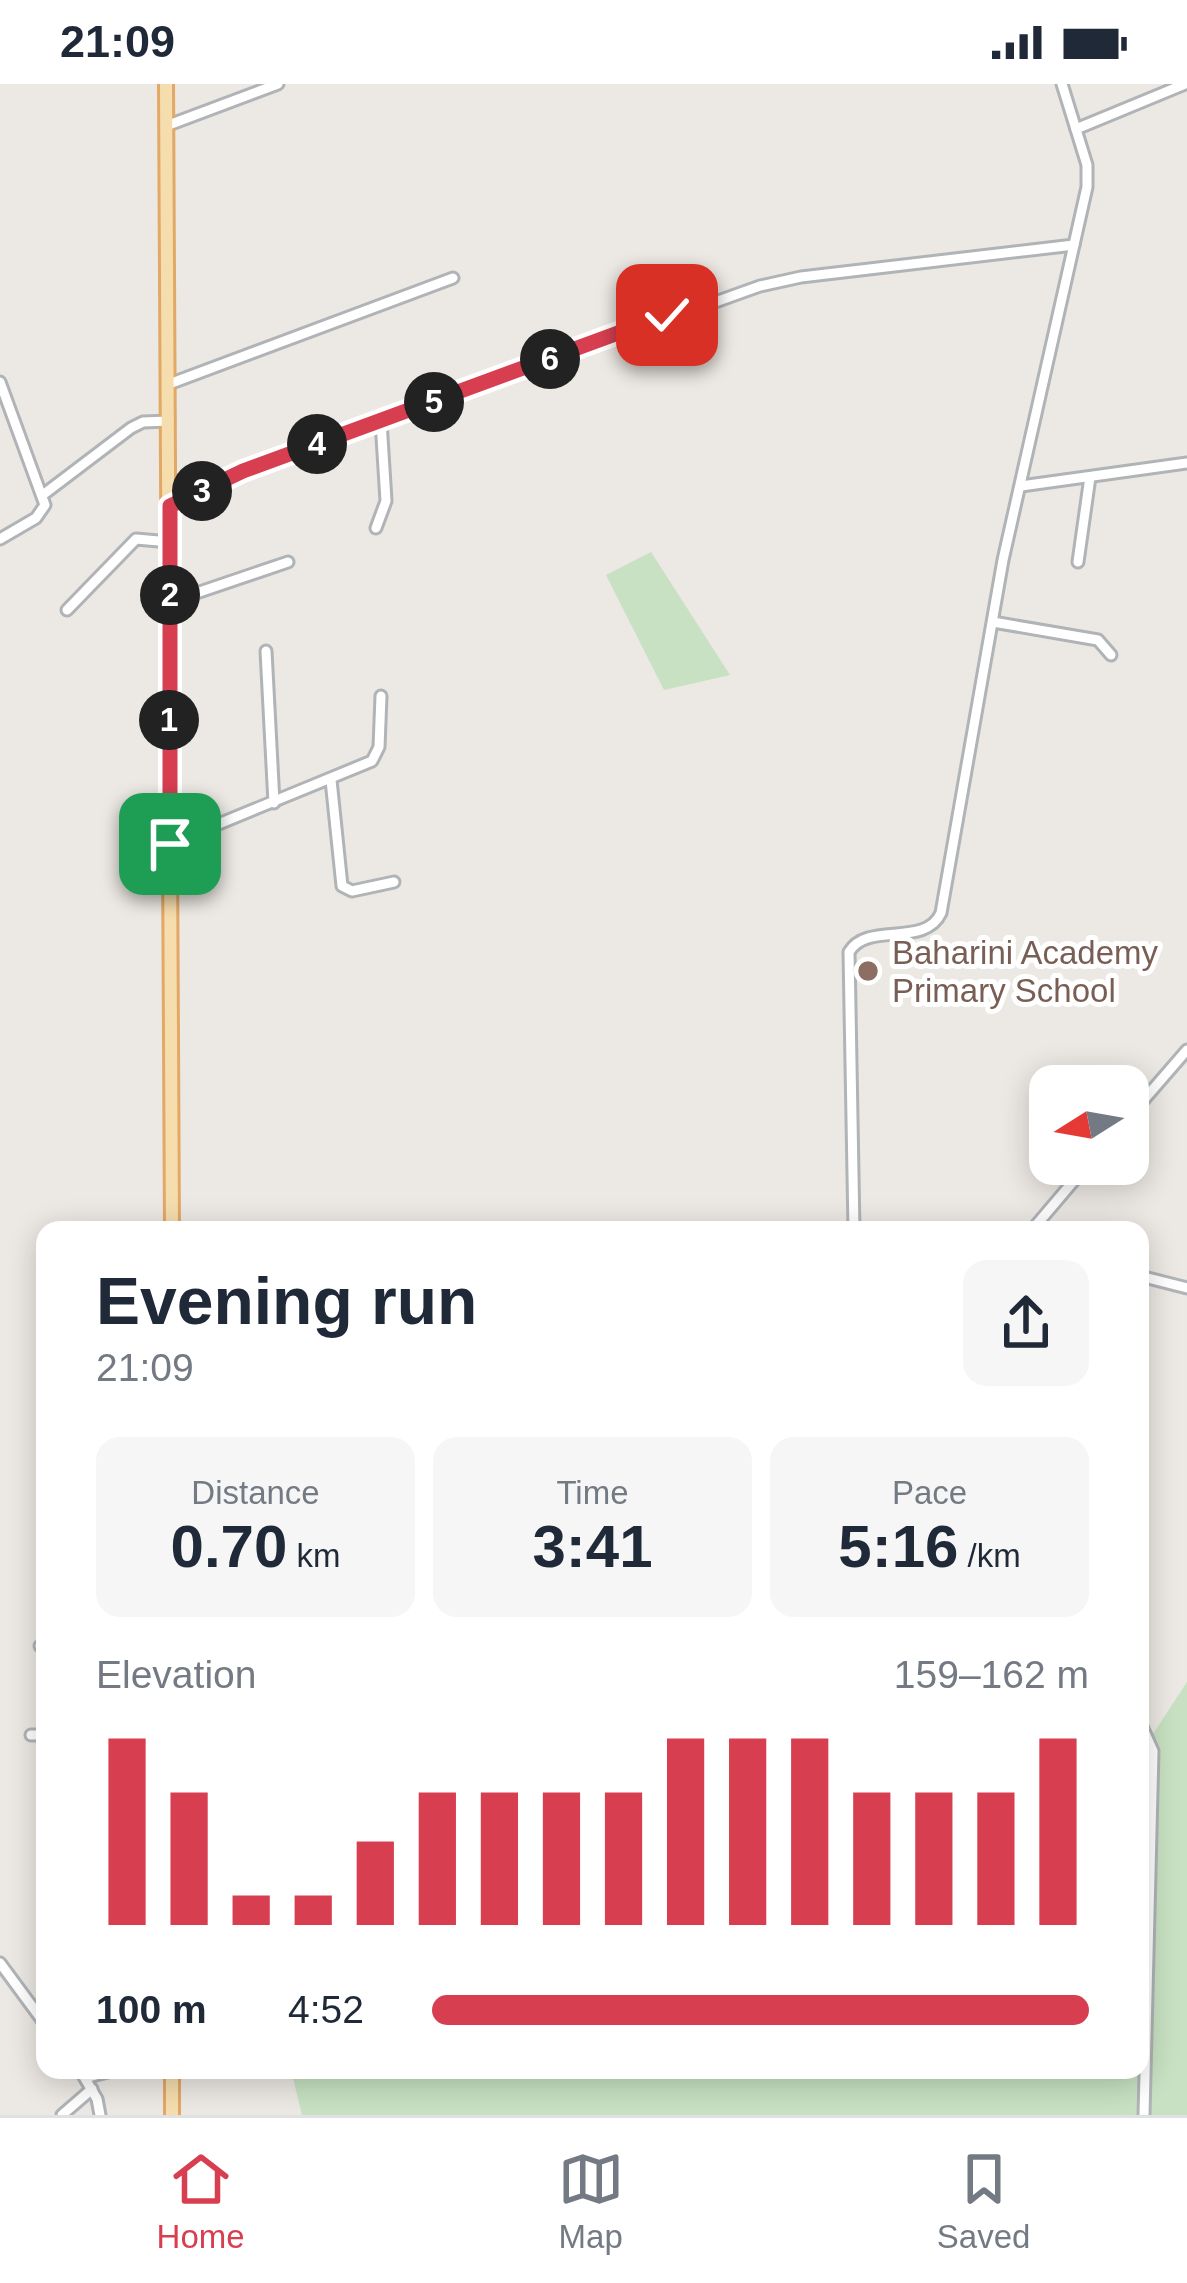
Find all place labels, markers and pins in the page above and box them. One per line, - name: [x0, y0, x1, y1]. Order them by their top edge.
- pin: [616, 264, 718, 366]
- pin: 6: [520, 329, 580, 389]
- pin: 5: [404, 372, 464, 432]
- pin: 4: [287, 414, 347, 474]
- pin: 3: [172, 461, 232, 521]
- pin: 2: [140, 565, 200, 625]
- pin: 1: [139, 690, 199, 750]
- pin: [119, 793, 221, 895]
- place label: Baharini Academy Primary School: [892, 934, 1158, 1009]
- marker: Baharini Academy Primary School: [855, 958, 881, 984]

